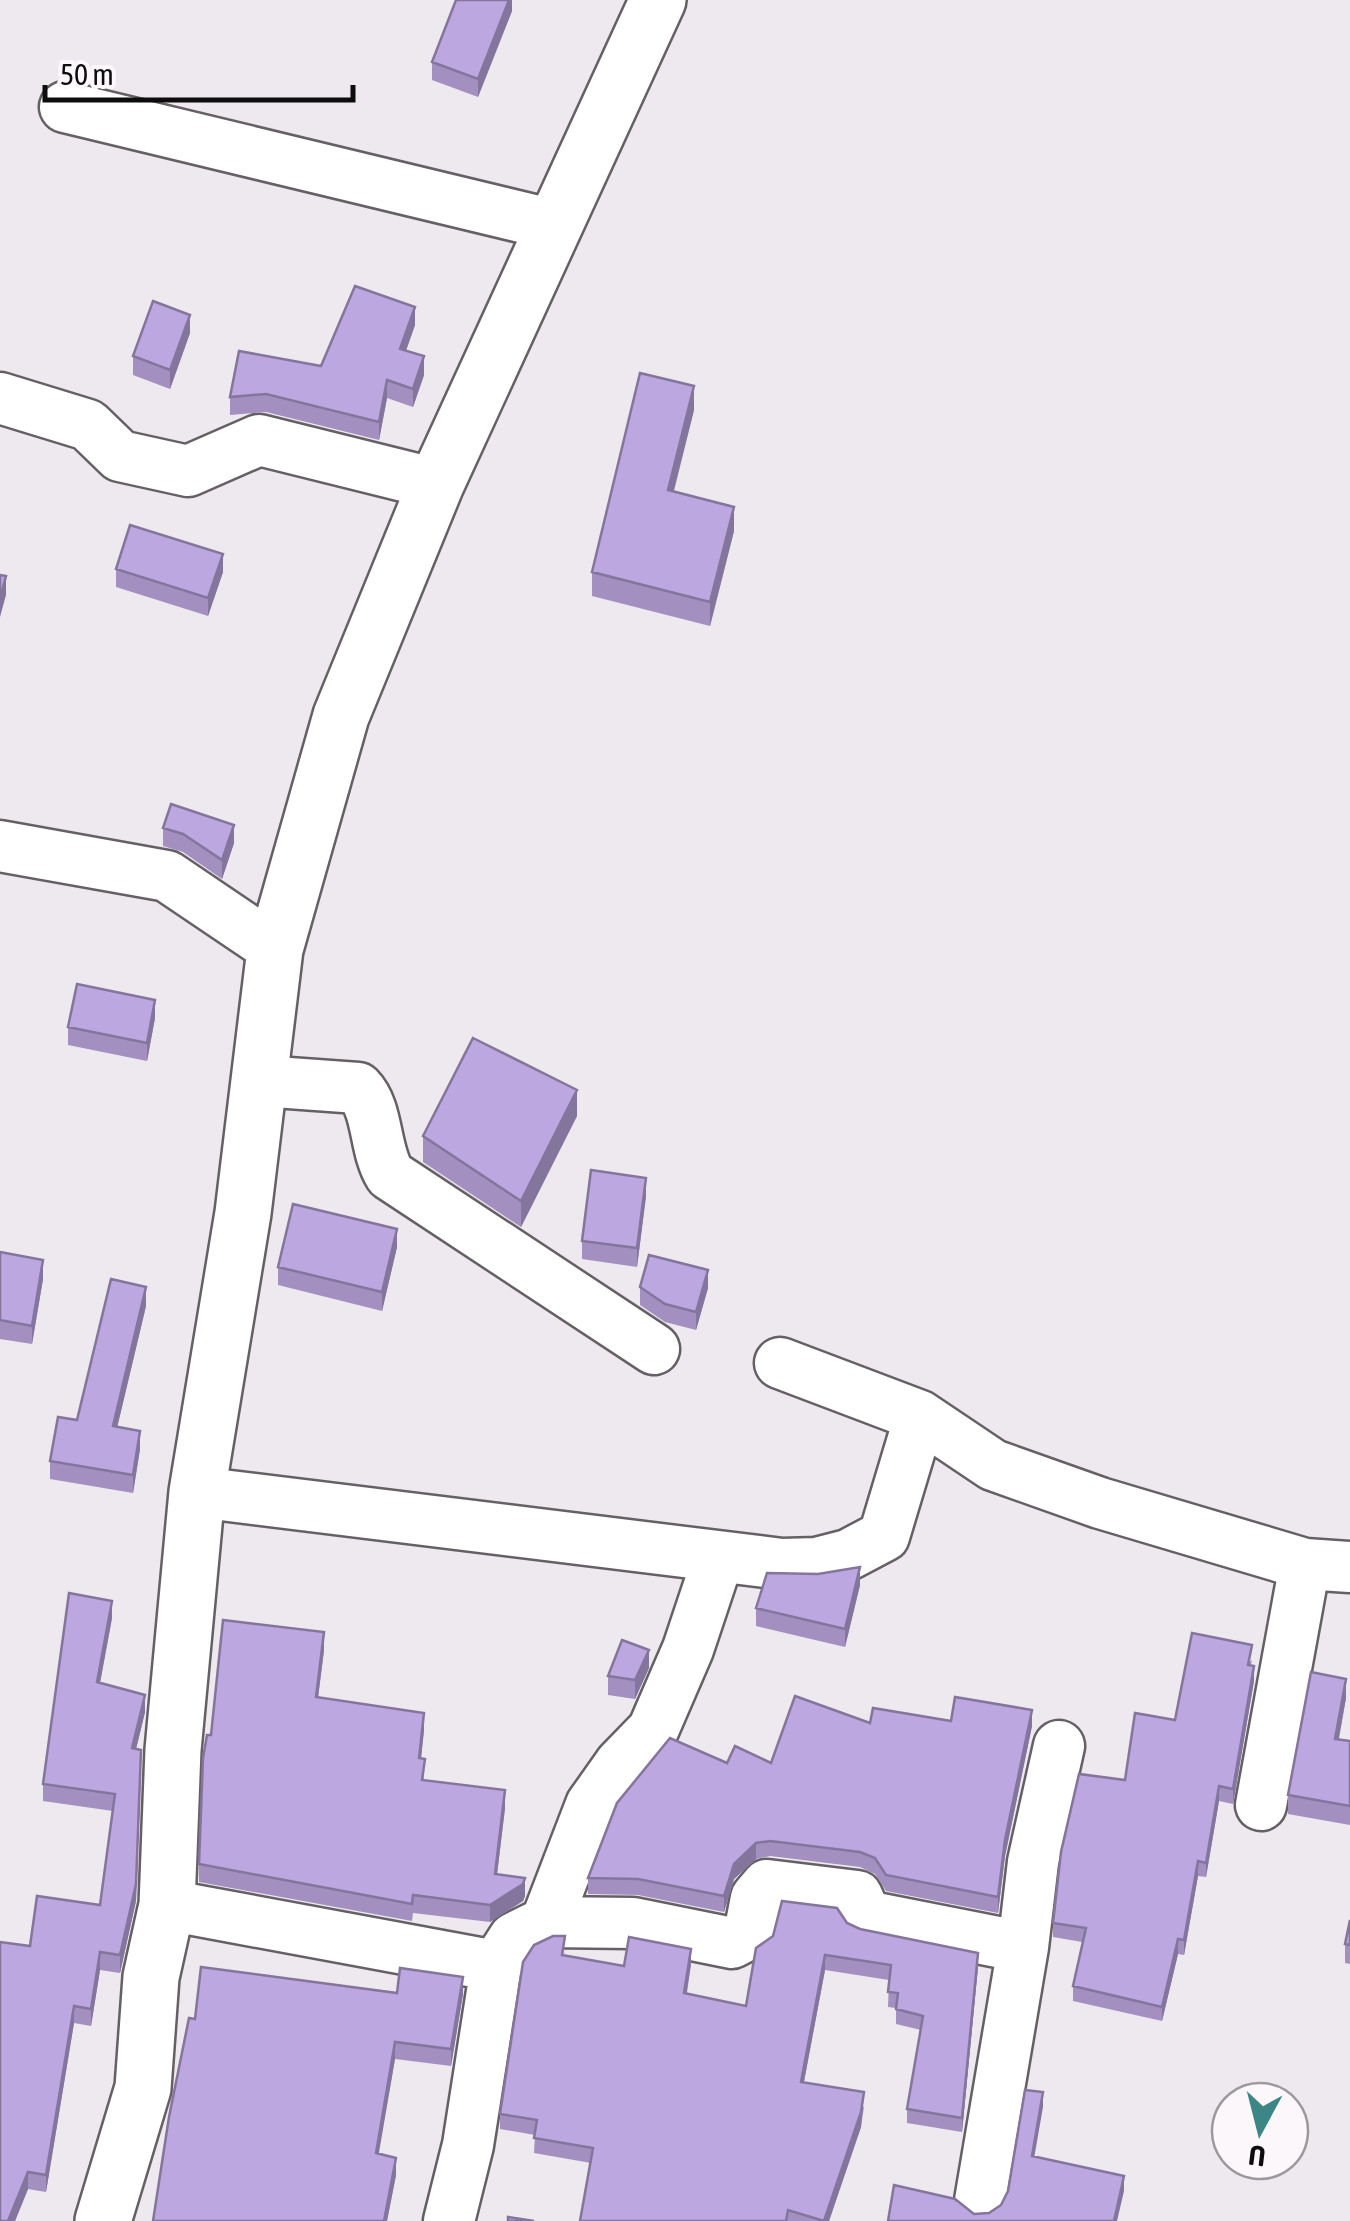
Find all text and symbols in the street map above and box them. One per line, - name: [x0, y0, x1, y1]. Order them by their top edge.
- scale bar: [45, 40, 352, 102]
- text: 50 m: [60, 57, 114, 91]
- north arrow: [1210, 2081, 1310, 2181]
- text: U: [1247, 2139, 1267, 2173]

